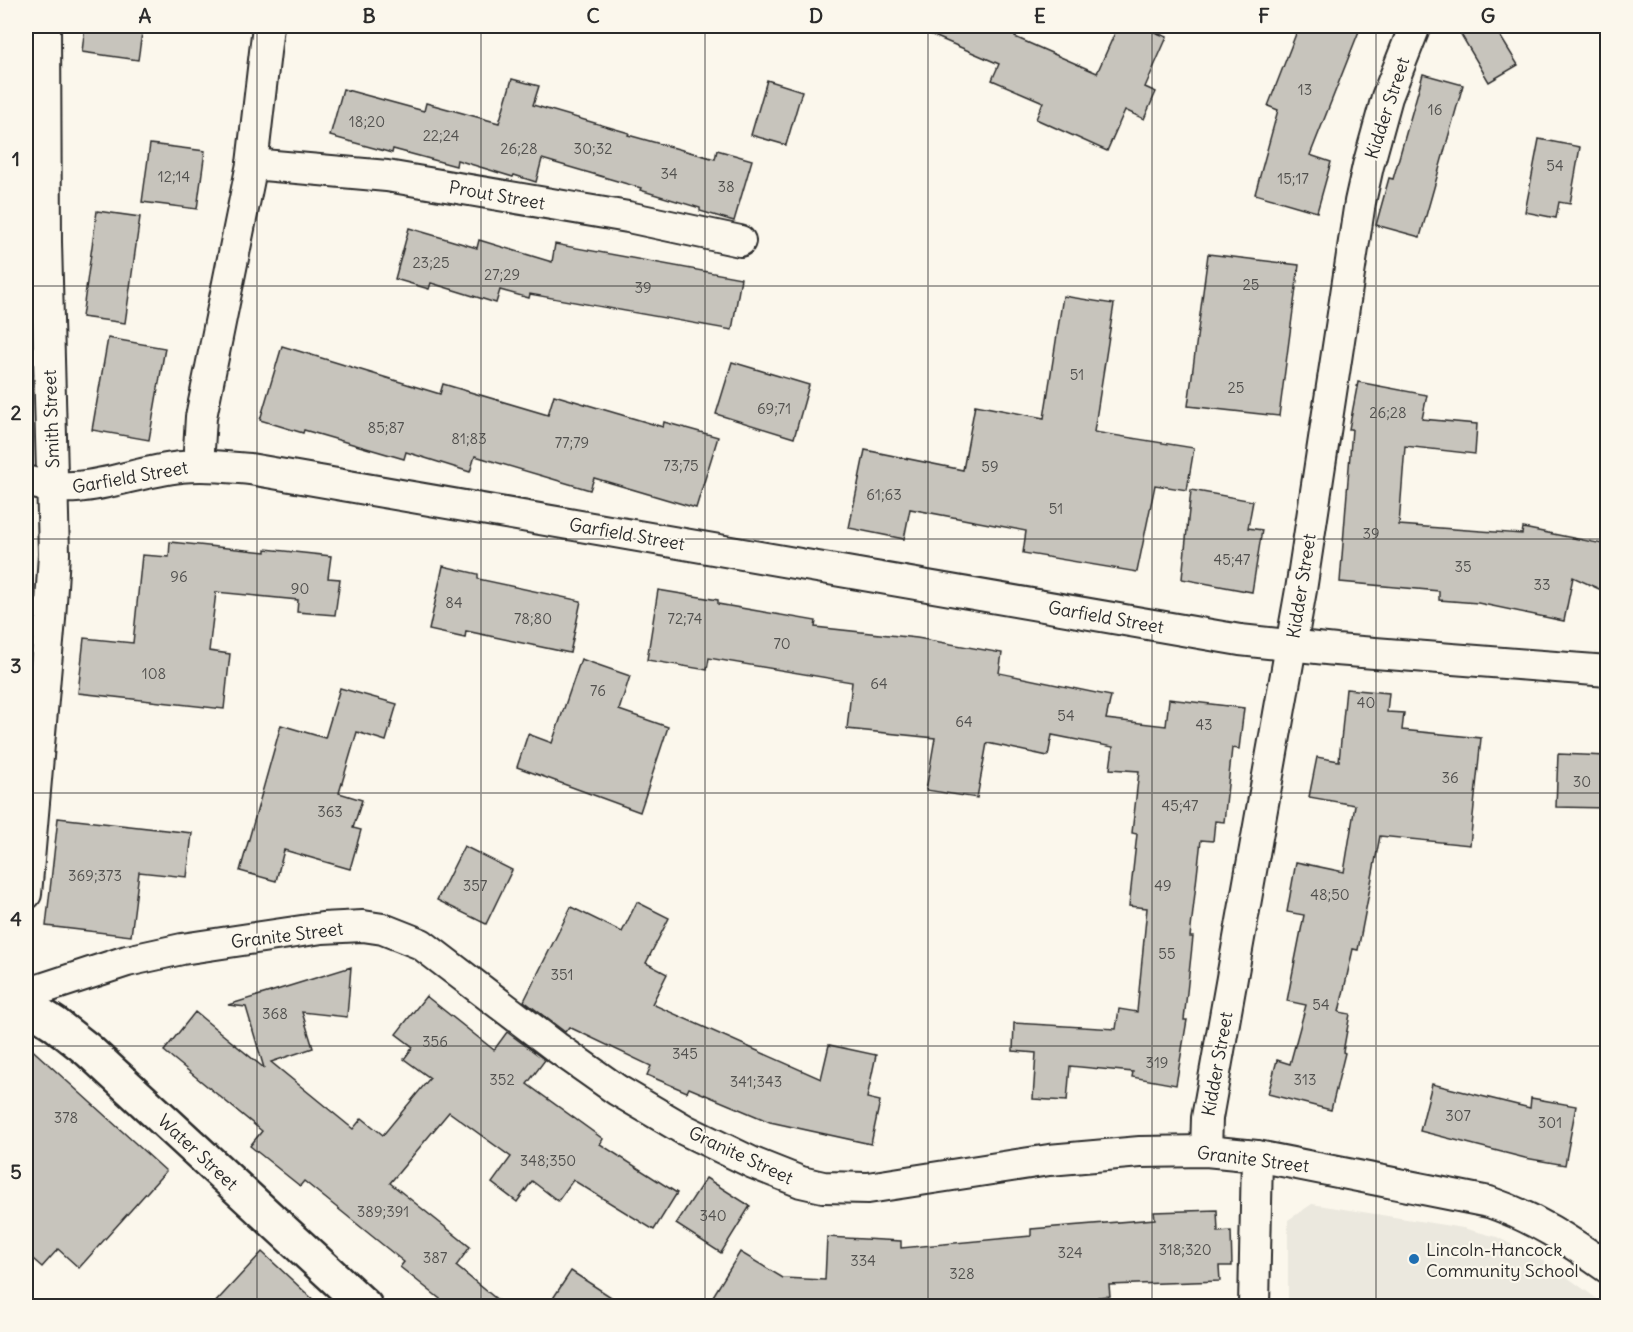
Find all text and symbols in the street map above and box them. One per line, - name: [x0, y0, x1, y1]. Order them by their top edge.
- text: A: [139, 3, 152, 28]
- text: B: [362, 3, 376, 28]
- text: C: [586, 3, 600, 28]
- text: D: [809, 3, 823, 28]
- text: E: [1034, 3, 1046, 28]
- text: F: [1258, 3, 1270, 28]
- text: G: [1481, 3, 1495, 28]
- street label: Kidder Street: [1360, 54, 1414, 162]
- house number: 13: [1298, 80, 1312, 99]
- house number: 16: [1428, 100, 1442, 119]
- house number: 18;20: [349, 112, 385, 131]
- house number: 22;24: [423, 126, 460, 145]
- house number: 26;28: [500, 139, 538, 158]
- house number: 30;32: [574, 139, 612, 158]
- text: 1: [12, 146, 20, 171]
- house number: 54: [1546, 156, 1564, 175]
- house number: 34: [660, 164, 678, 183]
- house number: 12;14: [158, 167, 191, 186]
- house number: 15;17: [1277, 169, 1309, 188]
- street label: Prout Street: [447, 175, 547, 215]
- house number: 38: [717, 177, 735, 196]
- house number: 23;25: [412, 253, 450, 272]
- house number: 27;29: [484, 265, 520, 284]
- house number: 25: [1243, 275, 1259, 294]
- house number: 39: [634, 278, 652, 297]
- house number: 51: [1070, 365, 1084, 384]
- street label: Smith Street: [38, 369, 64, 469]
- house number: 25: [1228, 378, 1244, 397]
- house number: 69;71: [757, 399, 791, 418]
- text: 2: [11, 400, 22, 425]
- house number: 26;28: [1369, 403, 1407, 422]
- house number: 85;87: [368, 418, 404, 437]
- house number: 81;83: [451, 429, 487, 448]
- house number: 77;79: [555, 433, 589, 452]
- street label: Garfield Street: [70, 456, 190, 498]
- house number: 73;75: [663, 456, 699, 475]
- house number: 59: [981, 457, 999, 476]
- house number: 61;63: [866, 485, 902, 504]
- house number: 51: [1049, 499, 1063, 518]
- street label: Garfield Street: [567, 513, 687, 555]
- house number: 39: [1362, 524, 1380, 543]
- street label: Kidder Street: [1281, 532, 1321, 640]
- house number: 45;47: [1214, 550, 1250, 569]
- house number: 35: [1454, 557, 1472, 576]
- house number: 96: [170, 567, 188, 586]
- house number: 33: [1533, 575, 1551, 594]
- house number: 90: [291, 579, 309, 598]
- house number: 84: [445, 593, 463, 612]
- street label: Garfield Street: [1046, 596, 1166, 638]
- house number: 78;80: [514, 609, 552, 628]
- house number: 72;74: [668, 609, 703, 628]
- house number: 70: [773, 634, 791, 653]
- text: 3: [10, 653, 22, 678]
- house number: 108: [142, 664, 166, 683]
- house number: 64: [870, 674, 888, 693]
- house number: 76: [590, 681, 606, 700]
- house number: 40: [1357, 693, 1375, 712]
- house number: 54: [1057, 706, 1075, 725]
- house number: 64: [955, 712, 973, 731]
- house number: 43: [1195, 715, 1213, 734]
- house number: 36: [1441, 768, 1459, 787]
- house number: 30: [1573, 772, 1591, 791]
- house number: 45;47: [1162, 796, 1198, 815]
- house number: 363: [317, 802, 343, 821]
- house number: 369;373: [68, 866, 122, 885]
- house number: 357: [463, 876, 487, 895]
- house number: 49: [1154, 876, 1172, 895]
- house number: 48;50: [1310, 885, 1350, 904]
- text: 4: [10, 906, 22, 931]
- street label: Granite Street: [230, 917, 344, 953]
- house number: 55: [1158, 944, 1176, 963]
- house number: 351: [550, 965, 574, 984]
- house number: 54: [1312, 995, 1330, 1014]
- house number: 368: [262, 1004, 288, 1023]
- street label: Kidder Street: [1197, 1010, 1237, 1118]
- house number: 356: [422, 1032, 448, 1051]
- house number: 345: [672, 1044, 698, 1063]
- house number: 319: [1146, 1053, 1168, 1072]
- house number: 352: [489, 1070, 515, 1089]
- house number: 313: [1294, 1070, 1316, 1089]
- house number: 341;343: [730, 1072, 782, 1091]
- house number: 307: [1445, 1106, 1471, 1125]
- house number: 378: [54, 1108, 78, 1127]
- street label: Water Street: [153, 1109, 243, 1195]
- house number: 301: [1538, 1113, 1562, 1132]
- street label: Granite Street: [685, 1121, 797, 1189]
- street label: Granite Street: [1196, 1141, 1310, 1177]
- house number: 348;350: [520, 1151, 576, 1170]
- text: 5: [10, 1159, 22, 1184]
- house number: 389;391: [357, 1202, 409, 1221]
- house number: 340: [699, 1206, 727, 1225]
- place label: Lincoln-Hancock Community School: [1426, 1238, 1579, 1282]
- house number: 318;320: [1158, 1240, 1212, 1259]
- house number: 324: [1057, 1243, 1083, 1262]
- house number: 387: [423, 1248, 447, 1267]
- house number: 334: [850, 1251, 876, 1270]
- marker: Lincoln-Hancock Community School: [1407, 1252, 1421, 1266]
- house number: 328: [949, 1264, 975, 1283]

